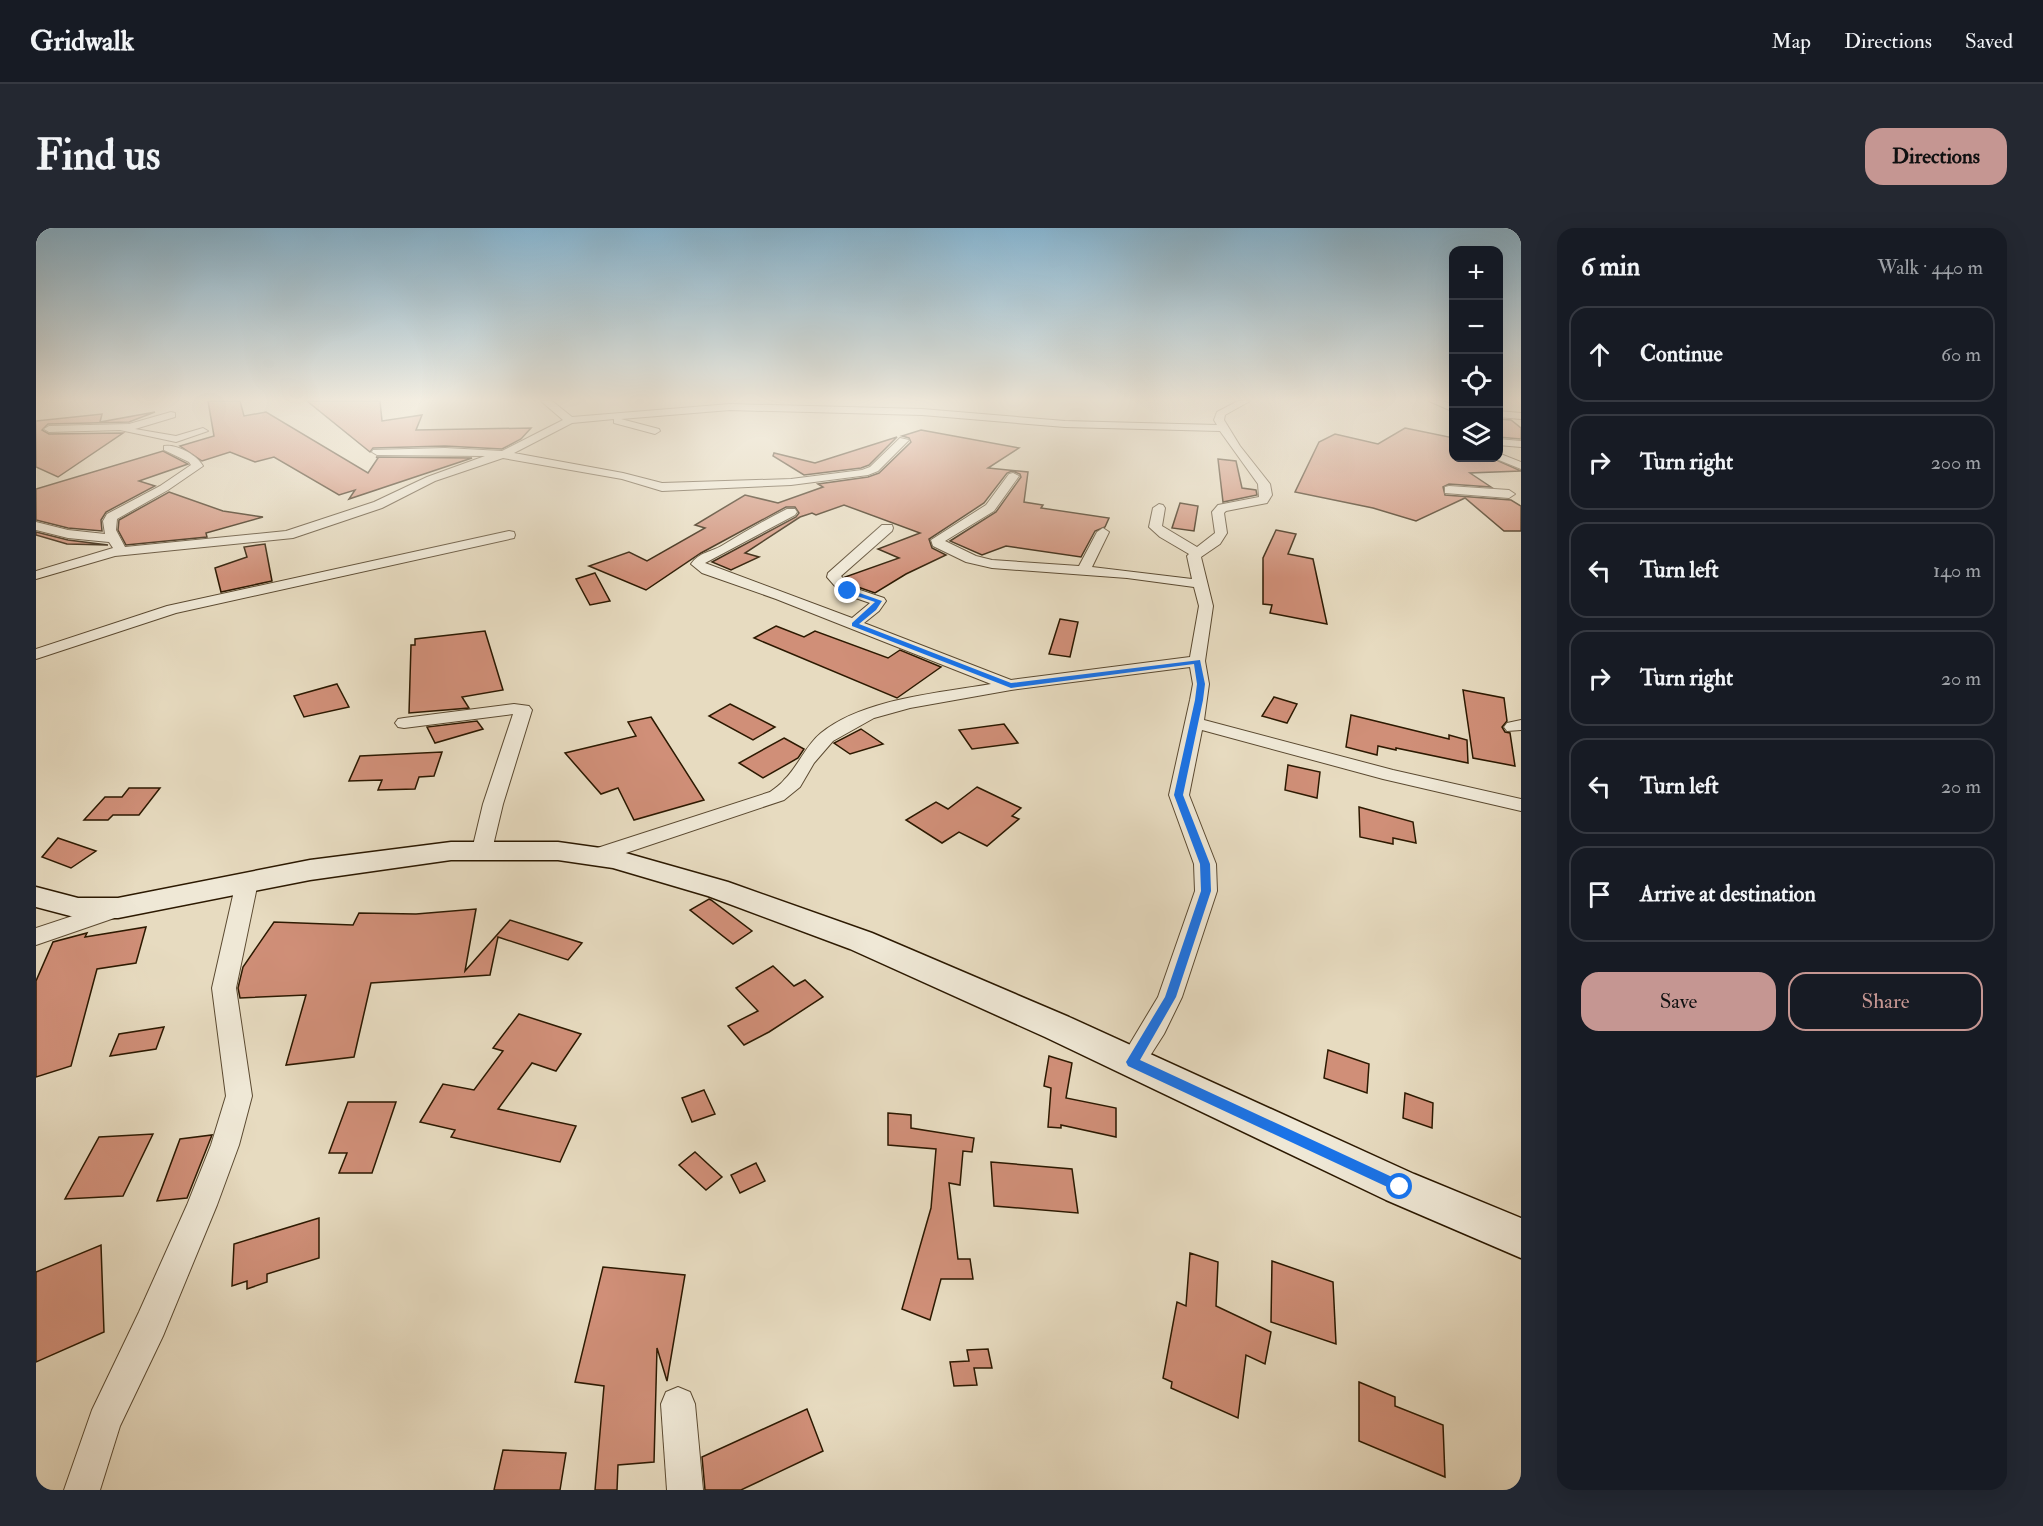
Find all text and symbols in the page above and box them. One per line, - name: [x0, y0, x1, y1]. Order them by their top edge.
- text: Gridwalk: [30, 24, 134, 59]
- text: Map: [1771, 28, 1811, 55]
- text: Directions: [1844, 28, 1932, 55]
- text: Saved: [1965, 28, 2013, 55]
- button: Directions: [1865, 128, 2007, 185]
- text: Find us: [36, 130, 160, 182]
- map controls: [1449, 246, 1503, 462]
- button: +: [1449, 246, 1503, 300]
- text: 6 min: [1581, 251, 1640, 283]
- text: Walk · 440 m: [1878, 255, 1983, 280]
- button: −: [1449, 300, 1503, 354]
- icon: ahead: [1583, 338, 1616, 371]
- text: Continue: [1640, 340, 1723, 368]
- text: 60 m: [1941, 342, 1981, 367]
- button: locate: [1449, 354, 1503, 408]
- button: layers: [1449, 408, 1503, 462]
- icon: right: [1583, 446, 1616, 479]
- text: Turn right: [1640, 448, 1733, 476]
- text: 200 m: [1931, 450, 1981, 475]
- icon: left: [1583, 554, 1616, 587]
- text: Turn left: [1640, 556, 1719, 584]
- text: 140 m: [1933, 558, 1981, 583]
- route end: [834, 577, 860, 603]
- icon: right: [1583, 662, 1616, 695]
- text: Turn right: [1640, 664, 1733, 692]
- text: 20 m: [1941, 666, 1981, 691]
- icon: left: [1583, 770, 1616, 803]
- text: Turn left: [1640, 772, 1719, 800]
- text: 20 m: [1941, 774, 1981, 799]
- icon: arrive: [1583, 878, 1616, 911]
- text: Arrive at destination: [1640, 880, 1816, 908]
- button: Save: [1581, 972, 1776, 1031]
- button: Share: [1788, 972, 1983, 1031]
- route start: [1386, 1173, 1412, 1199]

